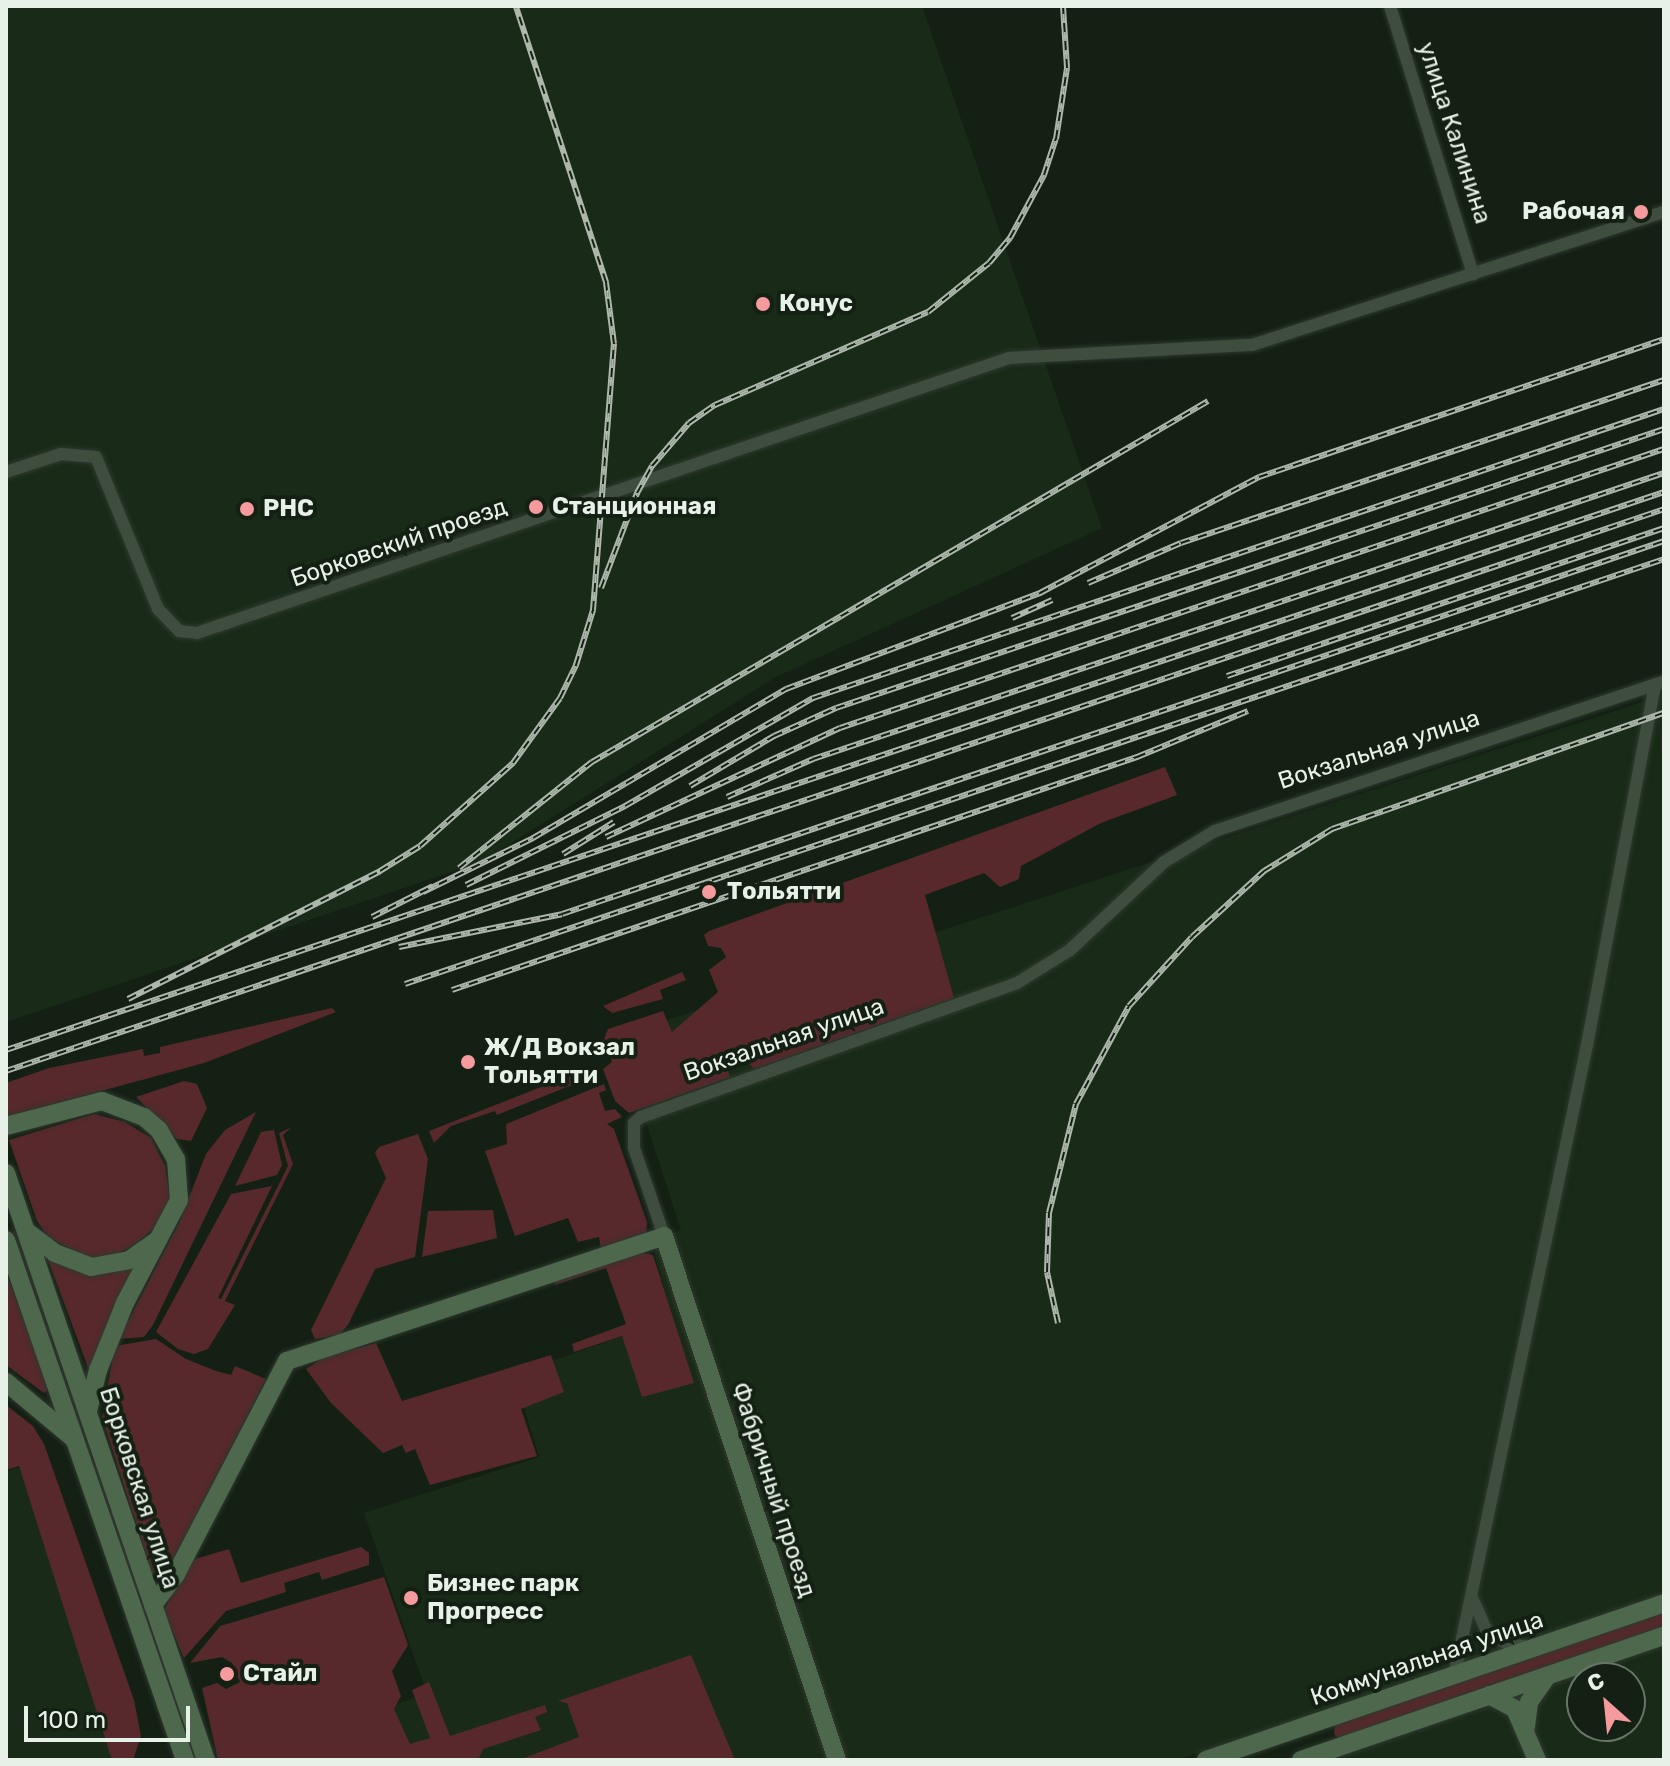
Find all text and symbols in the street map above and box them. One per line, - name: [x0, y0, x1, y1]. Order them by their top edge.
- street label: улица Калинина: [1411, 39, 1497, 227]
- place label: Рабочая: [1522, 198, 1625, 226]
- marker: Рабочая: [1632, 203, 1650, 221]
- place label: Конус: [779, 290, 853, 318]
- marker: Конус: [754, 295, 772, 313]
- street label: Борковский проезд: [287, 492, 511, 594]
- place label: Станционная: [552, 493, 716, 521]
- place label: РНС: [263, 495, 314, 523]
- marker: Станционная: [527, 498, 545, 516]
- marker: РНС: [238, 500, 256, 518]
- street label: Вокзальная улица: [1275, 704, 1483, 796]
- place label: Тольятти: [727, 878, 841, 906]
- marker: Тольятти: [698, 881, 720, 903]
- street label: Вокзальная улица: [680, 992, 888, 1088]
- place label: Ж/Д Вокзал Тольятти: [484, 1034, 635, 1090]
- marker: Ж/Д Вокзал Тольятти: [459, 1053, 477, 1071]
- street label: Фабричный проезд: [725, 1379, 821, 1601]
- street label: Борковская улица: [93, 1384, 185, 1592]
- place label: Бизнес парк Прогресс: [427, 1570, 579, 1626]
- marker: Бизнес парк Прогресс: [402, 1589, 420, 1607]
- street label: Коммунальная улица: [1307, 1606, 1547, 1712]
- place label: Стайл: [243, 1660, 317, 1688]
- north arrow: [1566, 1662, 1646, 1742]
- marker: Стайл: [218, 1665, 236, 1683]
- text: С: [1583, 1666, 1609, 1697]
- scale bar: [28, 1690, 194, 1740]
- text: 100 m: [38, 1706, 106, 1734]

